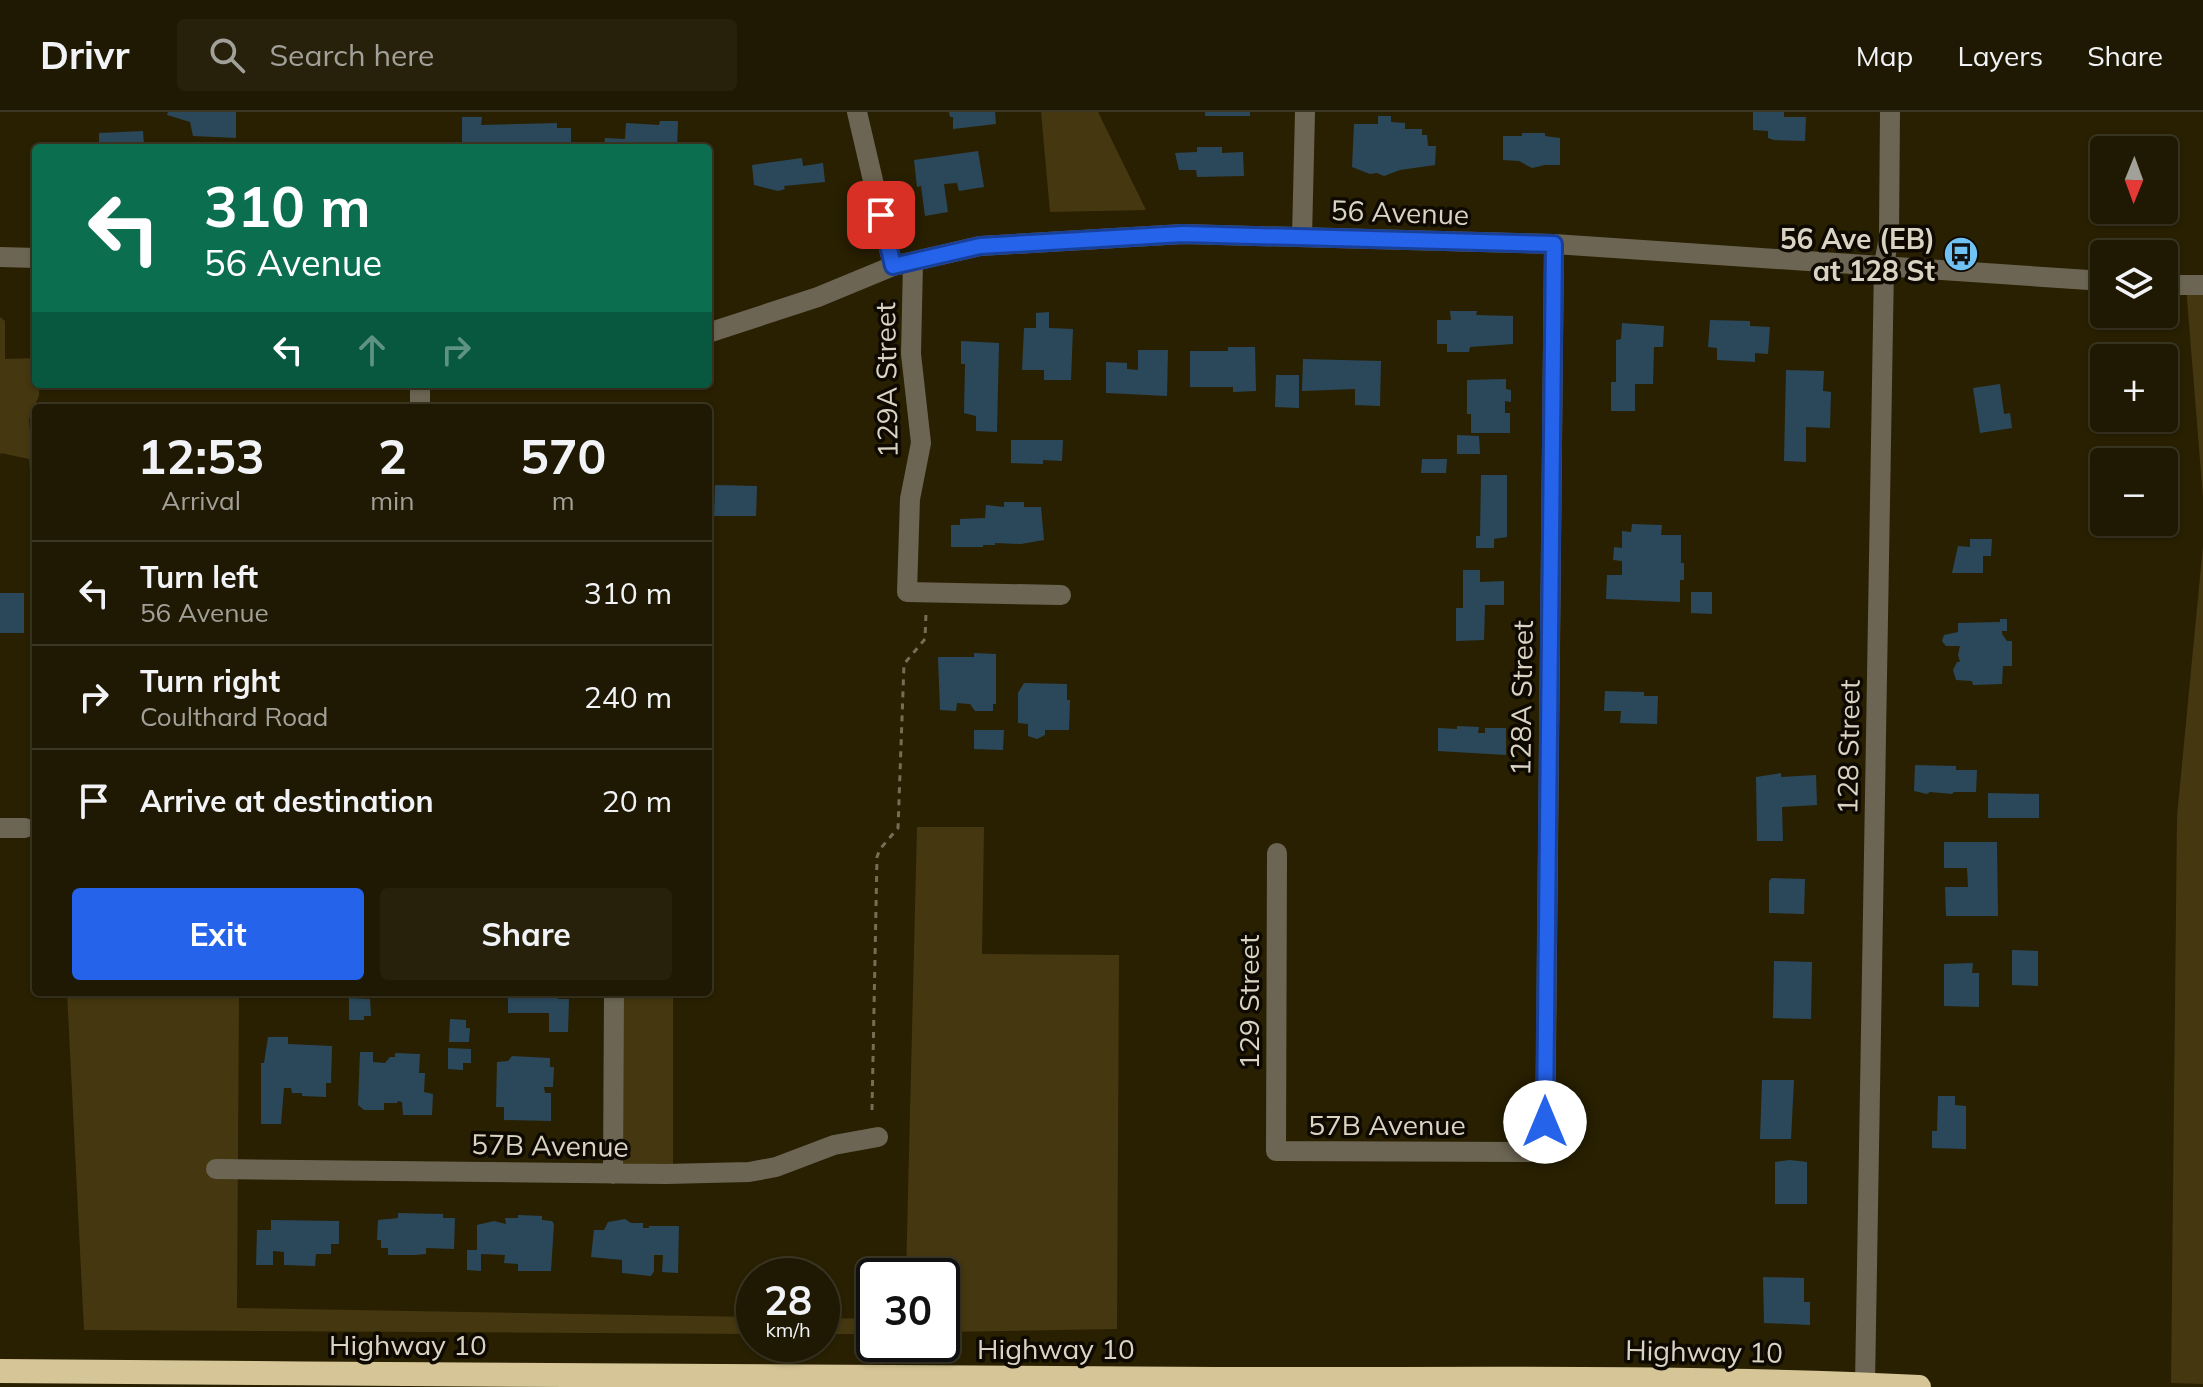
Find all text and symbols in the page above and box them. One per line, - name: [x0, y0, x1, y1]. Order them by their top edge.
- search box: [177, 19, 737, 91]
- text: Drivr: [40, 31, 129, 79]
- icon: search: [205, 33, 249, 77]
- text: Search here: [269, 36, 434, 74]
- text: Map: [1856, 38, 1913, 73]
- text: Layers: [1957, 38, 2043, 73]
- text: Share: [2087, 38, 2163, 73]
- north arrow: [2090, 136, 2178, 224]
- map controls: [2090, 136, 2178, 536]
- text: 310 m: [204, 171, 371, 241]
- icon: left: [72, 176, 176, 280]
- pin: [847, 181, 915, 249]
- street label: 56 Avenue: [1330, 192, 1470, 232]
- icon: arrive: [859, 193, 903, 237]
- place label: 56 Ave (EB) at 128 St: [1780, 221, 1935, 288]
- bus stop icon: 56 Ave (EB) at 128 St: [1942, 235, 1980, 273]
- text: 56 Avenue: [204, 240, 382, 285]
- button: layers: [2090, 240, 2178, 328]
- street label: 129A Street: [867, 302, 905, 458]
- icon: left: [266, 328, 310, 372]
- icon: ahead: [350, 328, 394, 372]
- icon: right: [434, 328, 478, 372]
- button: +: [2090, 344, 2178, 432]
- text: 12:53: [138, 426, 265, 486]
- text: 2: [378, 426, 407, 486]
- text: 570: [520, 426, 606, 486]
- button: −: [2090, 448, 2178, 536]
- text: Arrival: [161, 484, 241, 517]
- text: min: [370, 484, 414, 517]
- text: m: [552, 484, 575, 517]
- text: Turn left: [140, 558, 258, 596]
- icon: left: [72, 571, 116, 615]
- text: 310 m: [584, 574, 672, 612]
- text: 56 Avenue: [140, 596, 269, 629]
- street label: 128A Street: [1502, 620, 1540, 776]
- text: Turn right: [140, 662, 280, 700]
- icon: right: [72, 675, 116, 719]
- text: 240 m: [584, 678, 672, 716]
- street label: 128 Street: [1829, 679, 1867, 815]
- text: Coulthard Road: [140, 700, 328, 733]
- icon: arrive: [72, 779, 116, 823]
- text: Arrive at destination: [140, 782, 434, 820]
- text: 20 m: [602, 782, 672, 820]
- button: Exit: [72, 888, 364, 980]
- button: Share: [380, 888, 672, 980]
- street label: 129 Street: [1231, 934, 1266, 1070]
- position arrow: [1503, 1080, 1587, 1164]
- street label: 57B Avenue: [1308, 1107, 1466, 1142]
- street label: 57B Avenue: [471, 1126, 629, 1164]
- speed limit sign: 30: [856, 1258, 960, 1362]
- text: 28: [764, 1275, 812, 1325]
- text: km/h: [765, 1317, 811, 1342]
- street label: Highway 10: [329, 1327, 487, 1362]
- street label: Highway 10: [977, 1331, 1135, 1366]
- street label: Highway 10: [1625, 1332, 1783, 1370]

